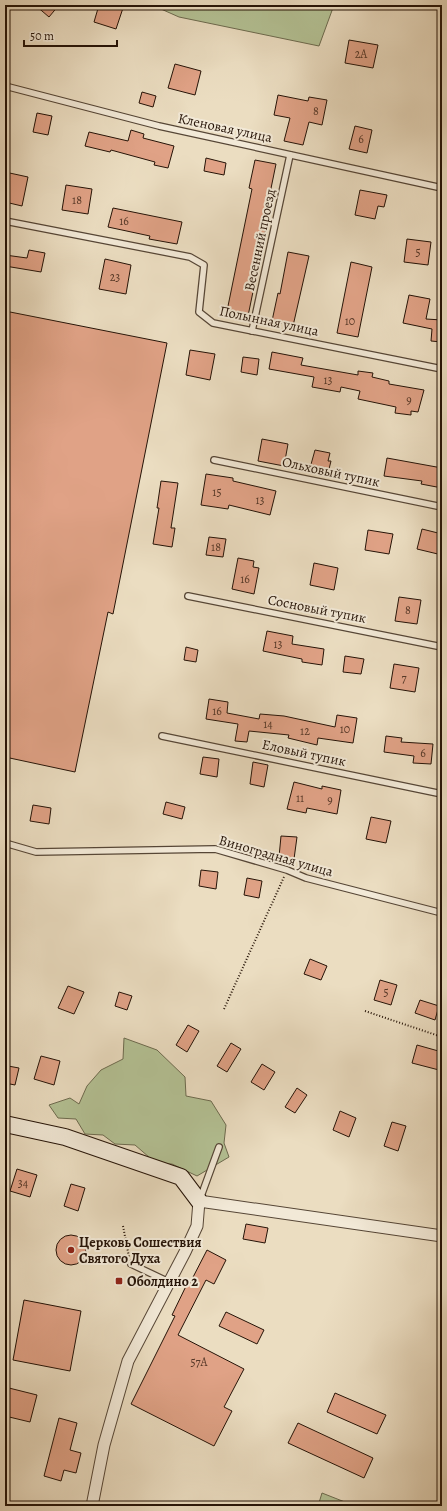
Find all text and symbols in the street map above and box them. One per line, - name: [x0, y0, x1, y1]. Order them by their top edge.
- scale bar: [24, 22, 117, 48]
- text: 50 m: [30, 28, 54, 44]
- house number: 2А: [355, 46, 368, 62]
- house number: 8: [313, 103, 319, 119]
- street label: Кленовая улица: [176, 109, 274, 147]
- house number: 6: [358, 131, 364, 147]
- street label: Весенний проезд: [240, 187, 280, 293]
- house number: 18: [72, 192, 82, 208]
- house number: 16: [119, 213, 129, 229]
- house number: 5: [415, 244, 421, 260]
- house number: 23: [110, 269, 120, 285]
- street label: Полынная улица: [218, 301, 321, 341]
- house number: 10: [345, 313, 355, 329]
- house number: 13: [323, 372, 333, 388]
- house number: 9: [406, 392, 412, 408]
- street label: Ольховый тупик: [280, 452, 382, 492]
- house number: 15: [212, 484, 222, 500]
- house number: 13: [255, 492, 265, 508]
- house number: 18: [211, 539, 221, 555]
- house number: 16: [240, 571, 250, 587]
- street label: Сосновый тупик: [266, 590, 368, 628]
- house number: 8: [405, 602, 411, 618]
- house number: 13: [273, 636, 283, 652]
- house number: 7: [401, 670, 407, 686]
- house number: 16: [212, 703, 222, 719]
- house number: 14: [263, 716, 273, 732]
- house number: 10: [340, 721, 350, 737]
- house number: 12: [300, 723, 310, 739]
- street label: Еловый тупик: [260, 735, 348, 771]
- house number: 6: [420, 745, 426, 761]
- house number: 11: [296, 790, 304, 806]
- house number: 9: [327, 792, 333, 808]
- street label: Виноградная улица: [217, 831, 336, 882]
- house number: 5: [383, 984, 389, 1000]
- house number: 34: [18, 1175, 29, 1191]
- place label: Церковь Сошествия Святого Духа: [79, 1233, 202, 1268]
- marker: Церковь Сошествия Святого Духа: [66, 1245, 76, 1255]
- place label: Оболдино 2: [127, 1272, 198, 1291]
- marker: Оболдино 2: [114, 1276, 124, 1286]
- house number: 57А: [190, 1354, 209, 1370]

